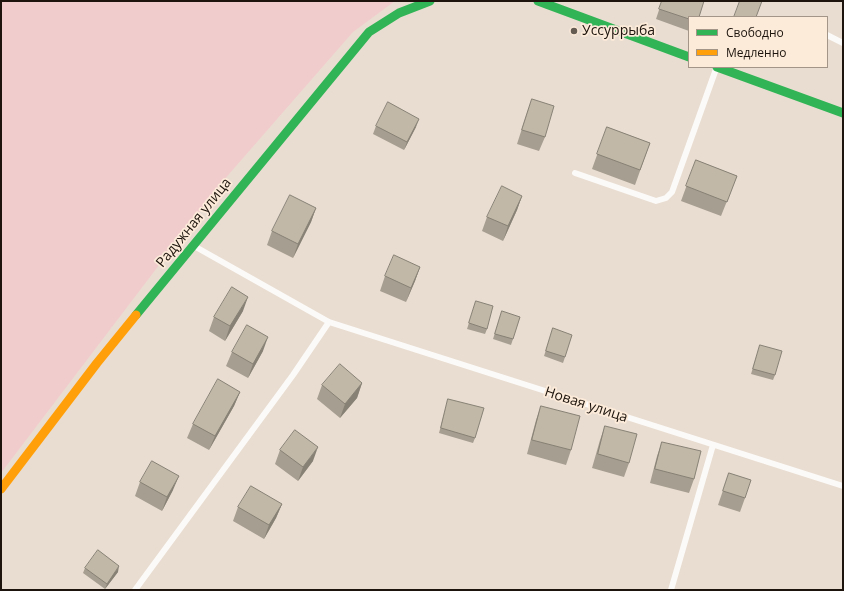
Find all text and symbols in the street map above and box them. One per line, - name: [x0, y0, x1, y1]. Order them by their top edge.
- legend: [688, 16, 828, 68]
- place label: Уссуррыба: [582, 23, 655, 39]
- text: Свободно: [726, 24, 784, 41]
- marker: Уссуррыба: [569, 26, 579, 36]
- text: Медленно: [726, 44, 786, 61]
- street label: Радужная улица: [153, 175, 235, 271]
- street label: Новая улица: [542, 384, 630, 426]

